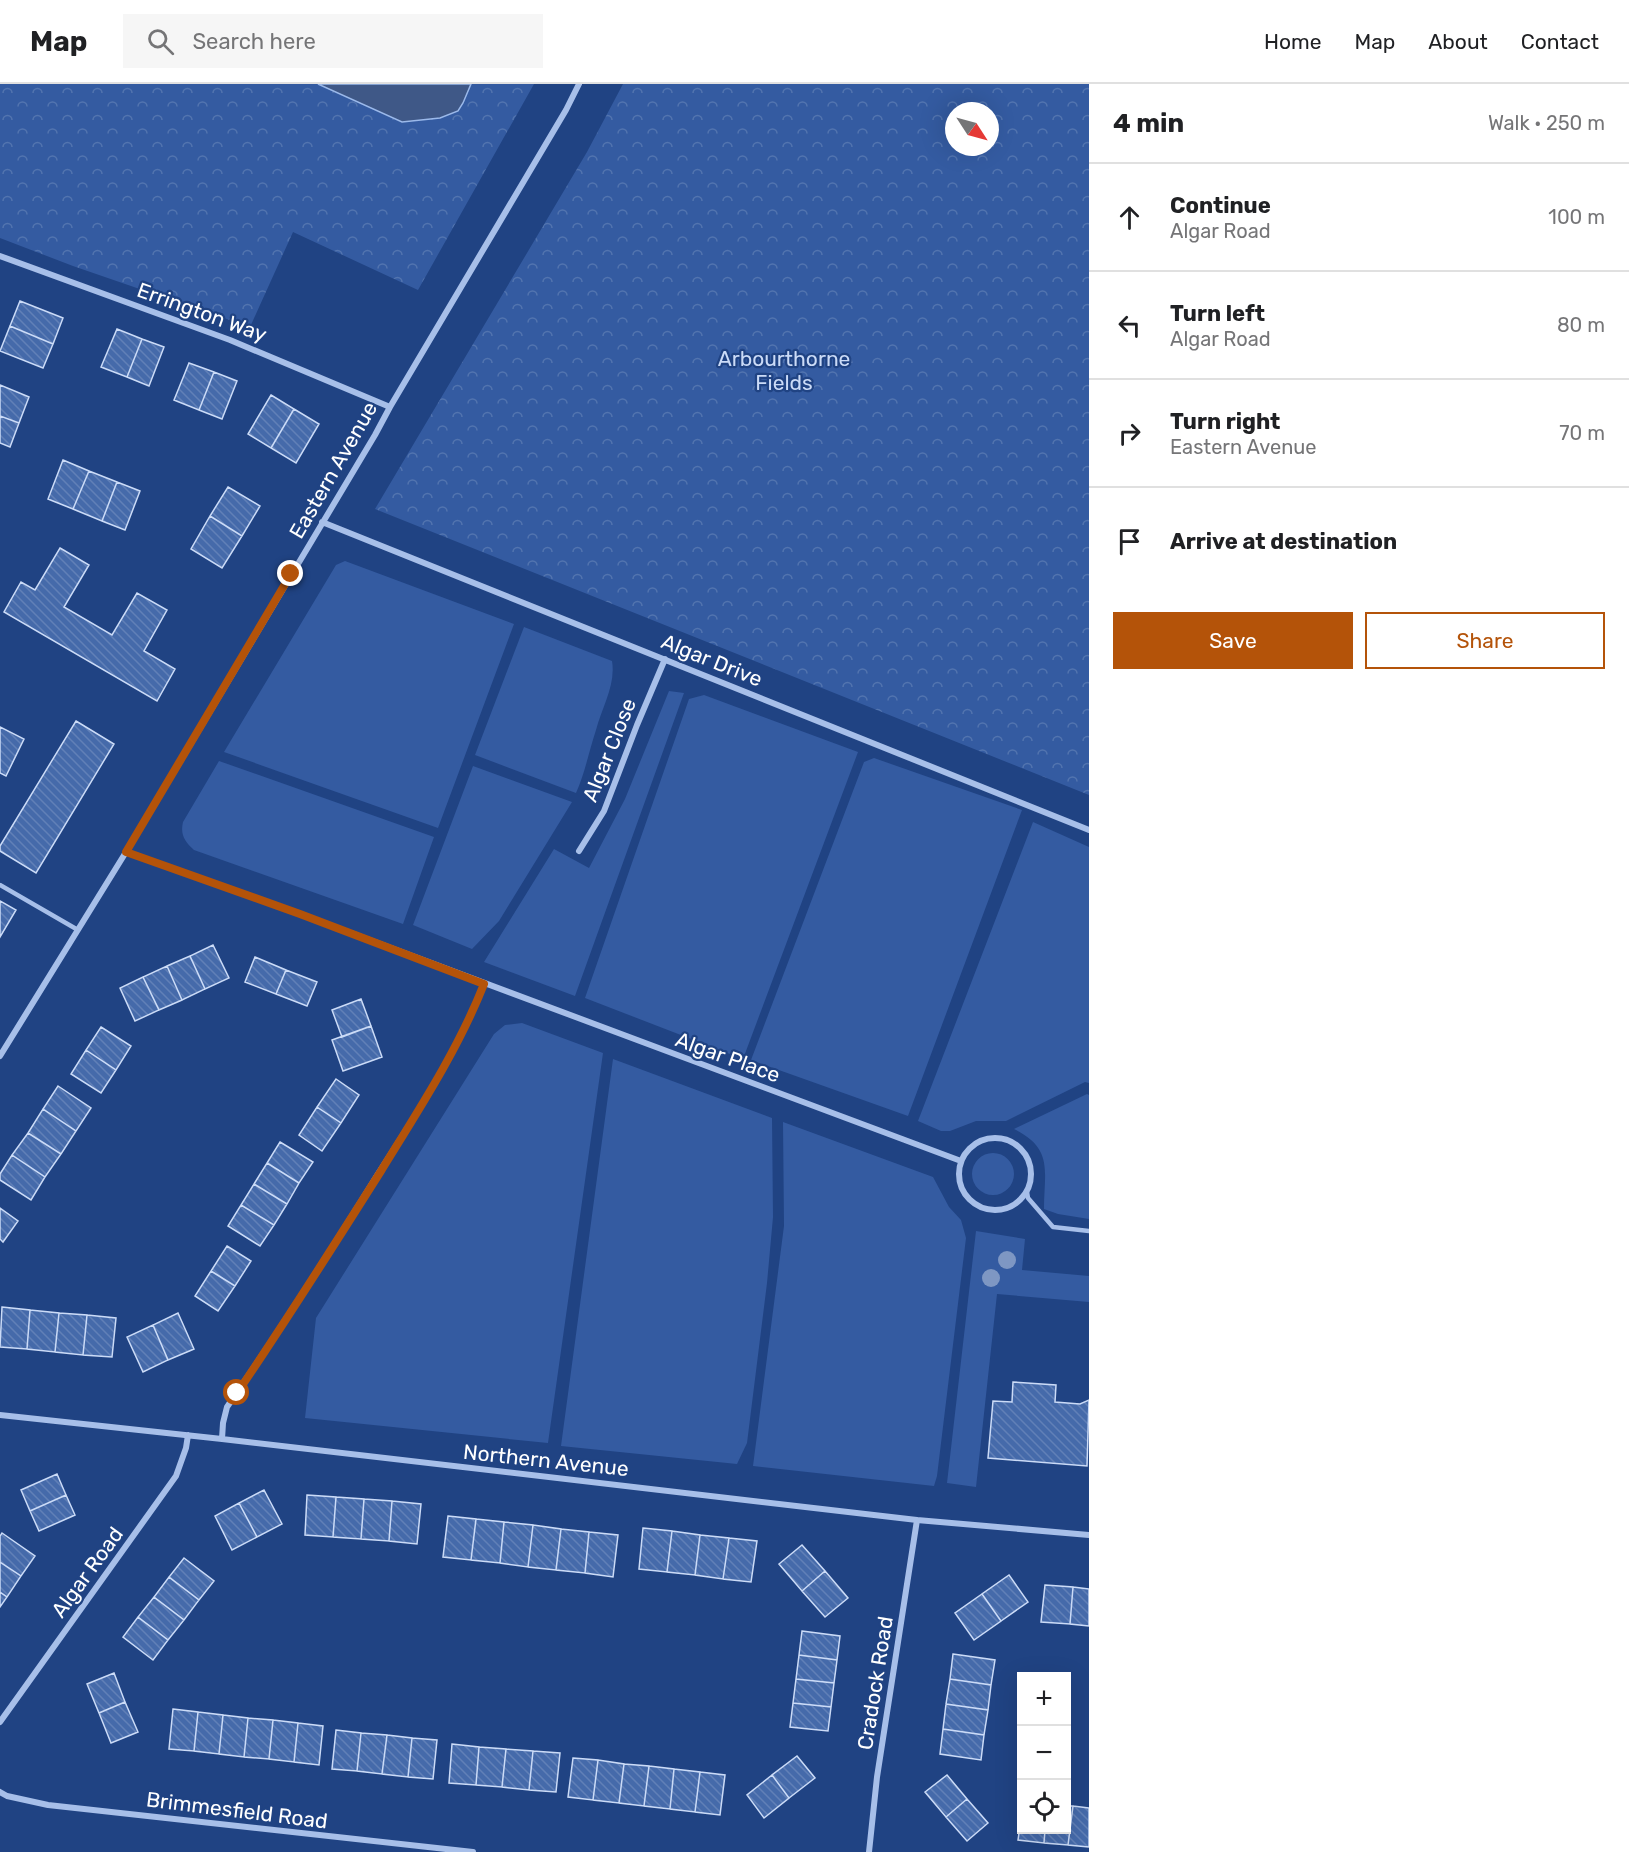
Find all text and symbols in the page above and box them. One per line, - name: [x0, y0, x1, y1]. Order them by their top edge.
- search box: [123, 14, 543, 68]
- text: Map: [30, 25, 87, 58]
- icon: search: [144, 25, 177, 58]
- text: Search here: [192, 28, 316, 55]
- text: Home: [1264, 29, 1321, 54]
- text: Map: [1354, 29, 1395, 54]
- text: About: [1428, 29, 1488, 54]
- text: Contact: [1521, 29, 1599, 54]
- north arrow: [945, 102, 999, 156]
- text: 4 min: [1113, 108, 1184, 139]
- text: Walk · 250 m: [1488, 111, 1605, 135]
- text: Continue: [1170, 192, 1271, 219]
- icon: ahead: [1113, 201, 1146, 234]
- text: 100 m: [1548, 205, 1605, 229]
- text: Algar Road: [1170, 219, 1271, 243]
- street label: Errington Way: [134, 277, 271, 347]
- text: Turn left: [1170, 300, 1265, 327]
- icon: left: [1113, 309, 1146, 342]
- text: 80 m: [1557, 313, 1605, 337]
- text: Algar Road: [1170, 327, 1271, 351]
- park label: Arbourthorne Fields: [718, 346, 850, 395]
- street label: Eastern Avenue: [284, 397, 382, 543]
- text: Turn right: [1170, 408, 1280, 435]
- icon: right: [1113, 417, 1146, 450]
- text: 70 m: [1559, 421, 1605, 445]
- text: Eastern Avenue: [1170, 435, 1317, 459]
- icon: arrive: [1113, 525, 1146, 558]
- text: Arrive at destination: [1170, 528, 1397, 555]
- route end: [277, 560, 303, 586]
- button: Save: [1113, 612, 1353, 669]
- button: Share: [1365, 612, 1605, 669]
- street label: Algar Drive: [658, 628, 766, 692]
- street label: Algar Close: [577, 695, 641, 805]
- street label: Algar Place: [672, 1027, 784, 1087]
- route start: [223, 1379, 249, 1405]
- street label: Northern Avenue: [462, 1439, 630, 1481]
- street label: Algar Road: [46, 1522, 128, 1622]
- street label: Cradock Road: [852, 1614, 898, 1752]
- map controls: [1017, 1672, 1071, 1834]
- button: +: [1017, 1672, 1071, 1726]
- button: −: [1017, 1726, 1071, 1780]
- button: locate: [1017, 1780, 1071, 1834]
- street label: Brimmesfield Road: [145, 1786, 329, 1834]

